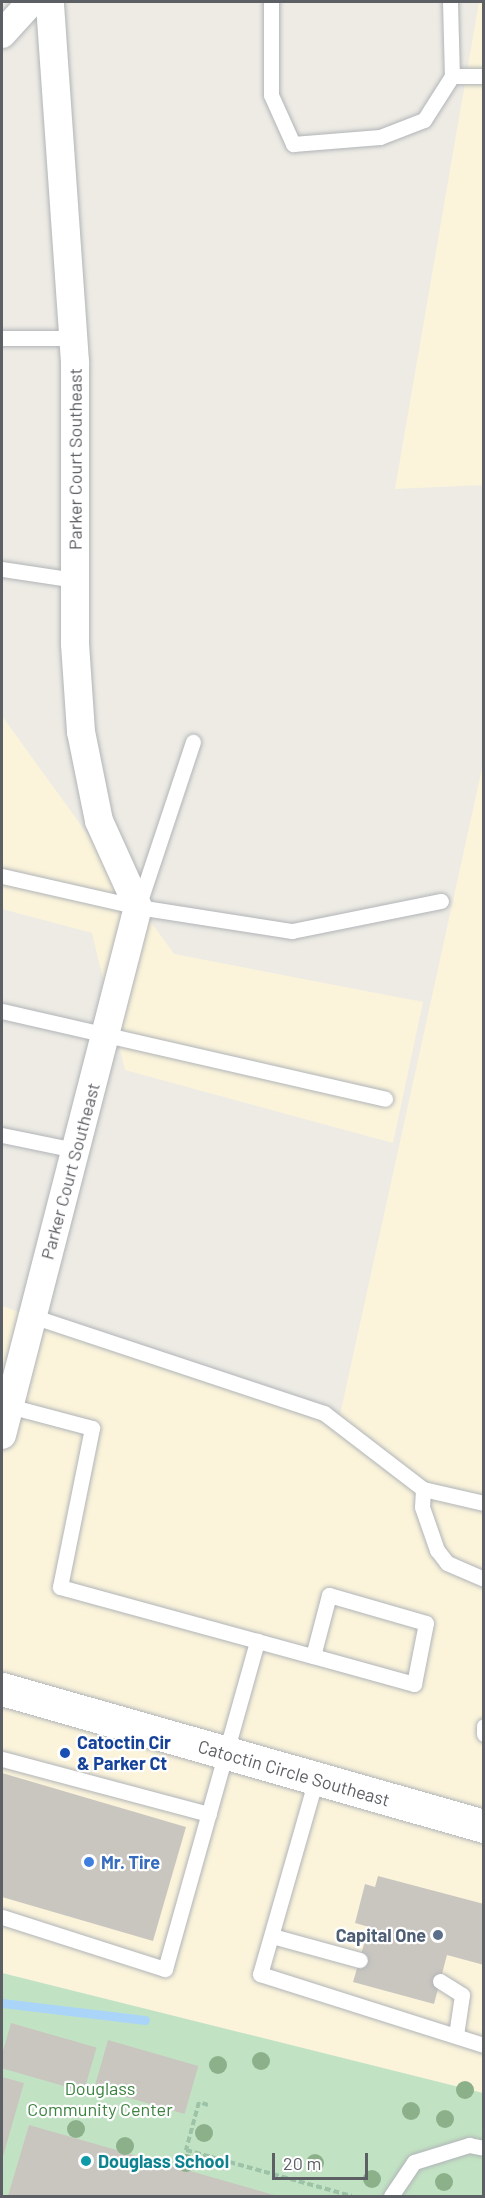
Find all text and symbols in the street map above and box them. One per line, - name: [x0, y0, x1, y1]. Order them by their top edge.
- street label: Parker Court Southeast: [64, 368, 86, 550]
- street label: Parker Court Southeast: [36, 1080, 104, 1262]
- place label: Catoctin Cir & Parker Ct: [77, 1732, 171, 1774]
- street label: Catoctin Circle Southeast: [196, 1735, 392, 1811]
- marker: Catoctin Cir & Parker Ct: [58, 1746, 72, 1760]
- place label: Mr. Tire: [101, 1851, 160, 1873]
- marker: Mr. Tire: [82, 1855, 96, 1869]
- place label: Capital One: [336, 1924, 426, 1946]
- marker: Capital One: [431, 1928, 445, 1942]
- park label: Douglass Community Center: [27, 2078, 173, 2120]
- scale bar: [275, 2141, 371, 2179]
- place label: Douglass School: [98, 2150, 229, 2172]
- text: 20 m: [283, 2152, 321, 2174]
- marker: Douglass School: [79, 2154, 93, 2168]

